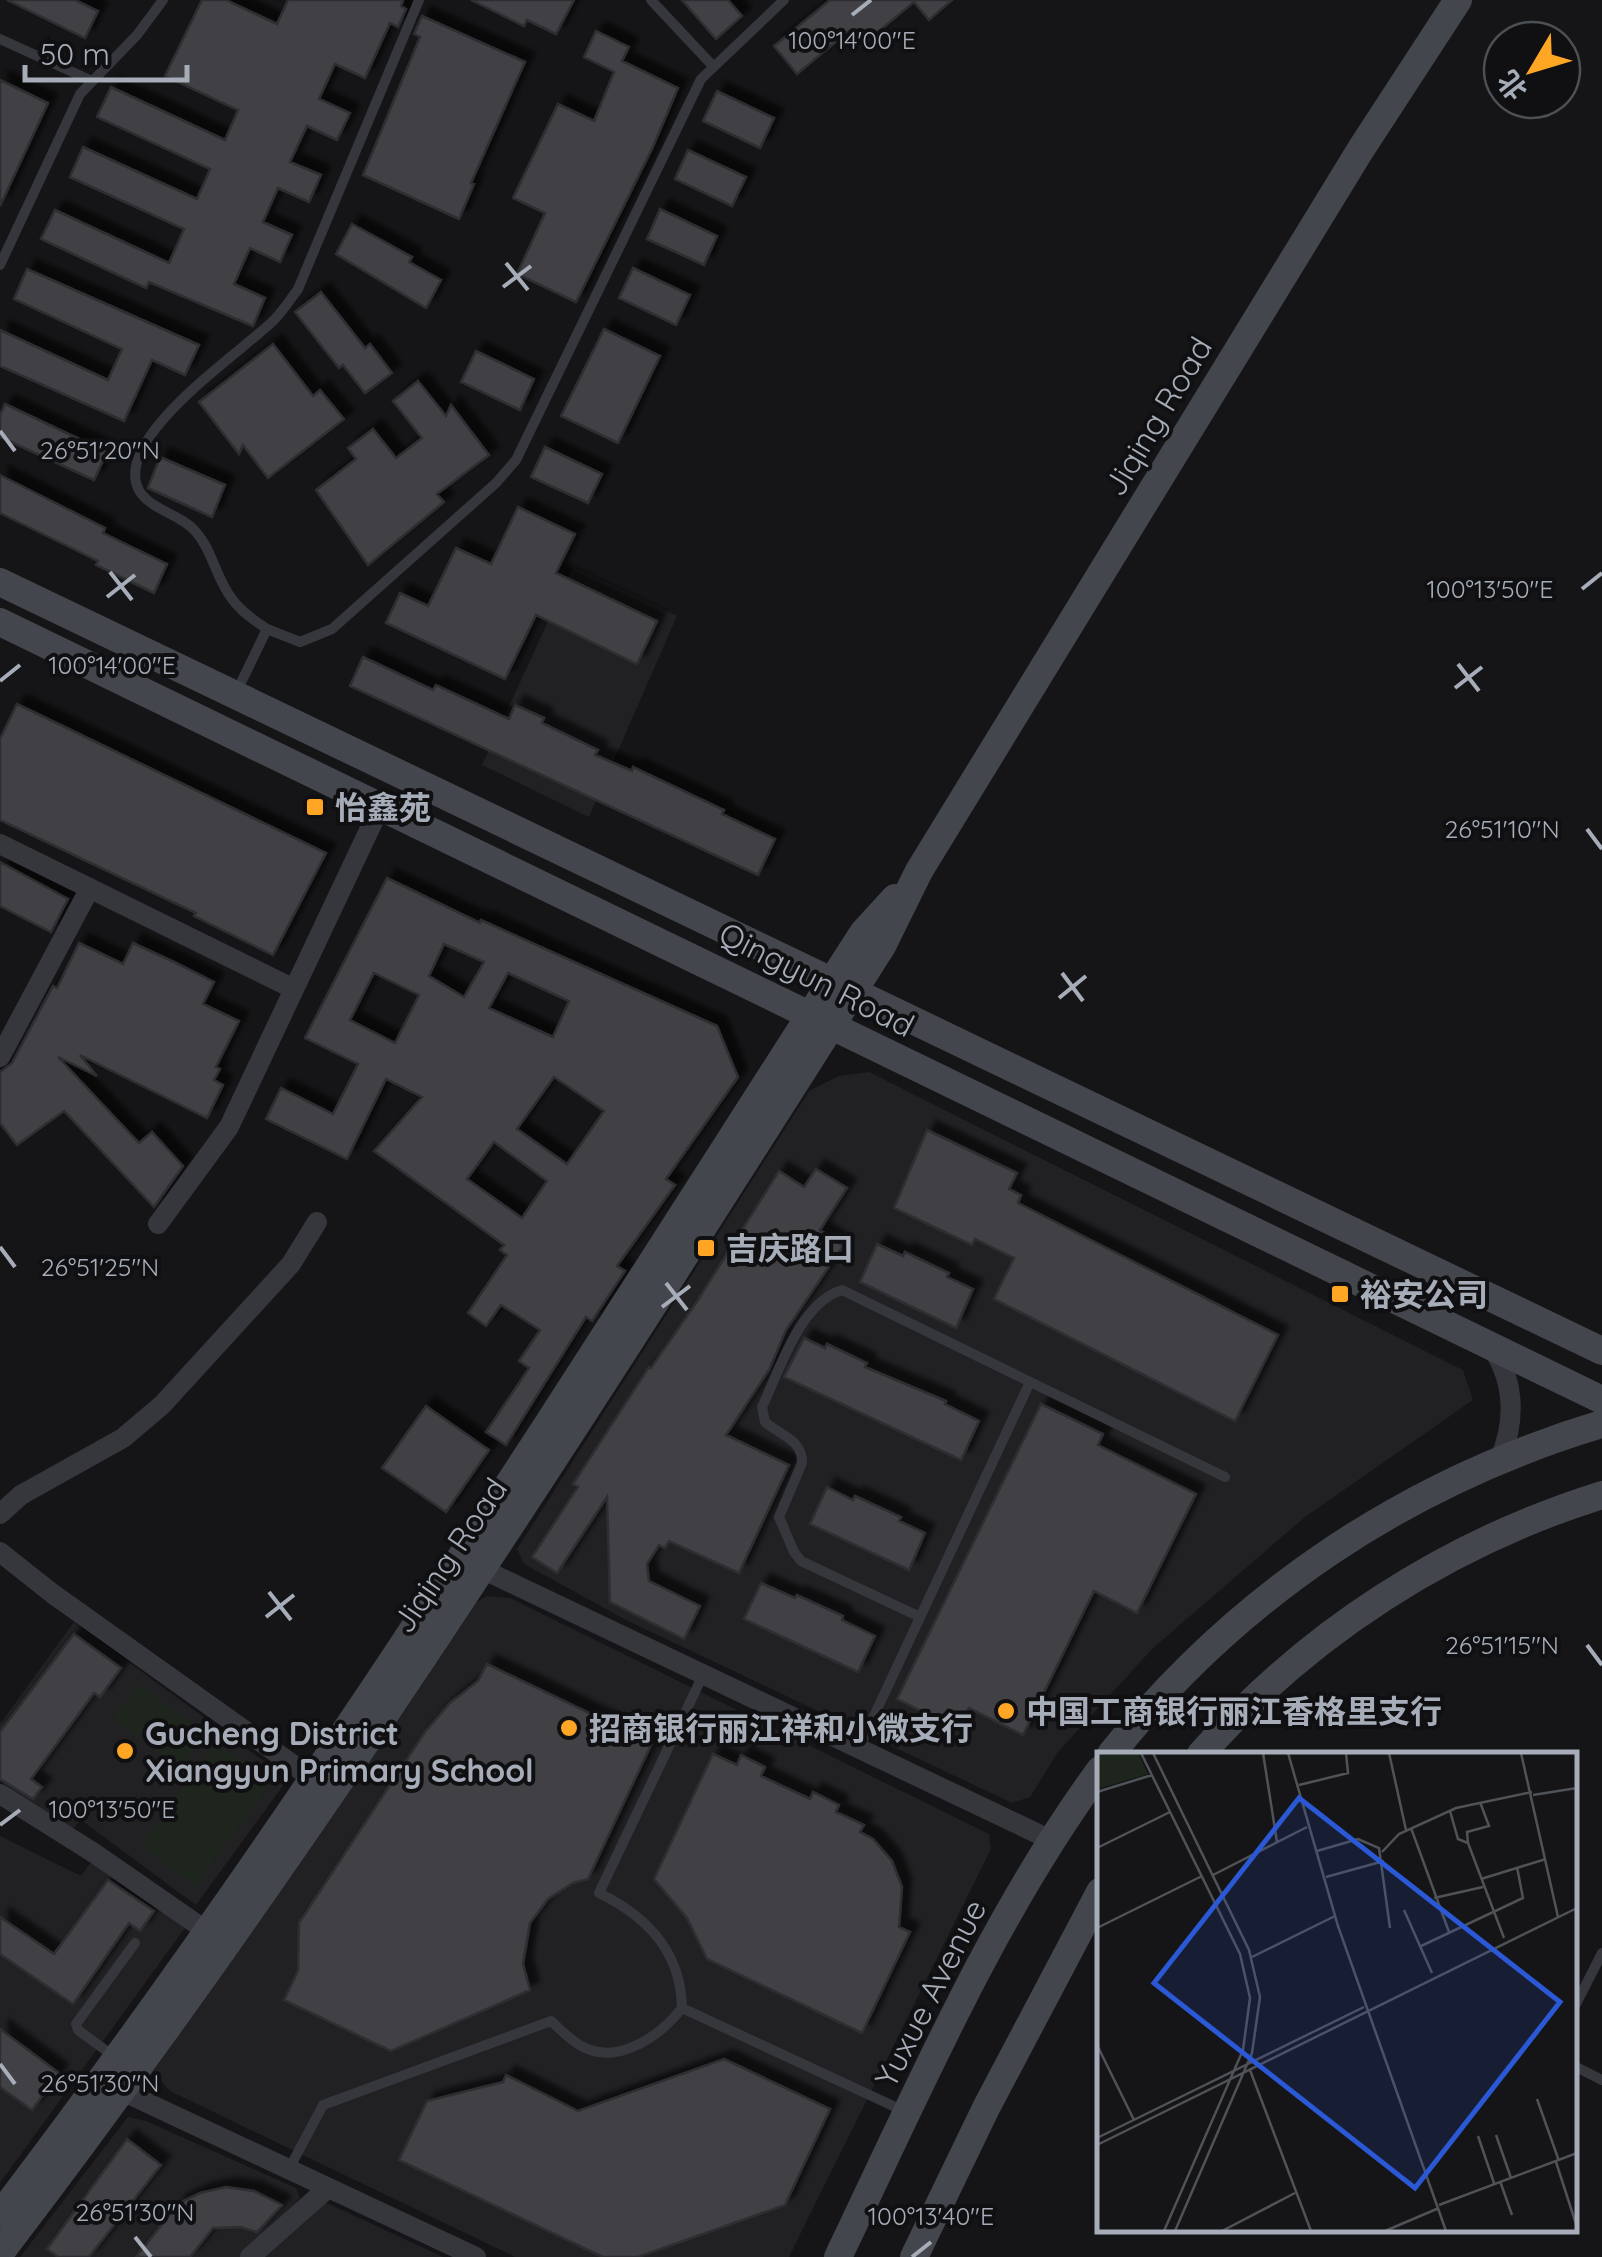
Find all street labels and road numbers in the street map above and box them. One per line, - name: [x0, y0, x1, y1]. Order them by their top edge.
- street label: Jiqing Road: [1094, 329, 1220, 503]
- street label: Qingyun Road: [713, 913, 921, 1045]
- street label: Jiqing Road: [383, 1470, 515, 1640]
- street label: Yuxue Avenue: [866, 1892, 994, 2094]

